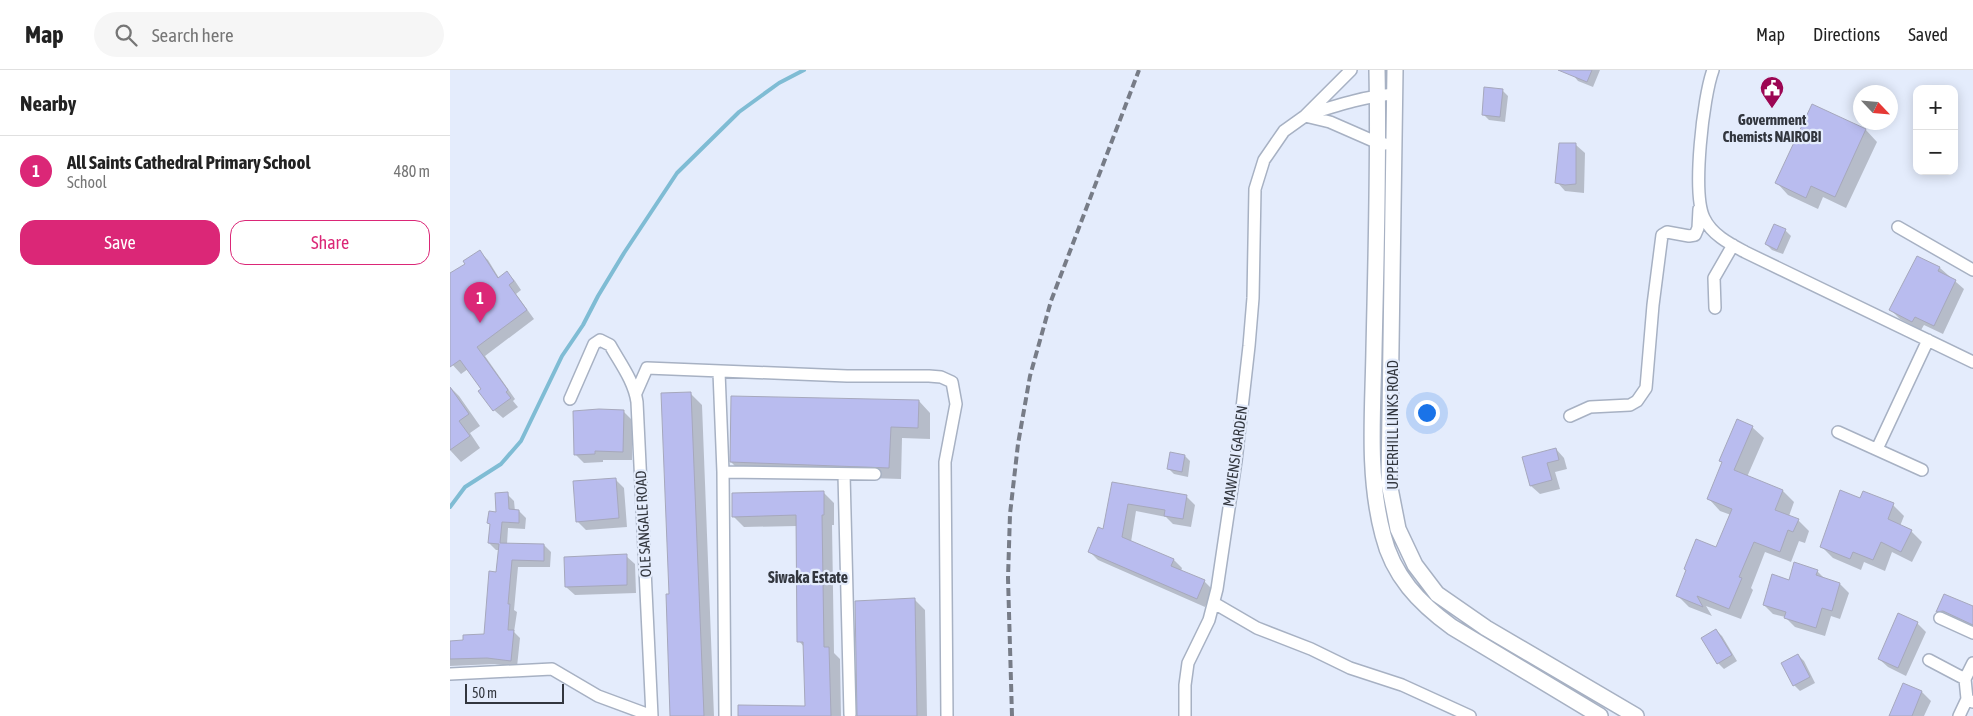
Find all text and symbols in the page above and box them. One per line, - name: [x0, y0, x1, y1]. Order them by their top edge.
- search box: [94, 12, 444, 57]
- text: Map: [25, 21, 64, 48]
- icon: search: [112, 21, 140, 49]
- text: Search here: [152, 24, 234, 46]
- text: Map: [1756, 24, 1785, 45]
- text: Directions: [1813, 24, 1880, 45]
- text: Saved: [1908, 24, 1948, 45]
- public building icon: Government Chemists NAIROBI: [1759, 75, 1785, 109]
- north arrow: [1853, 85, 1898, 130]
- map controls: [1913, 85, 1958, 175]
- button: +: [1913, 85, 1958, 130]
- text: Nearby: [20, 91, 76, 115]
- place label: Government Chemists NAIROBI: [1722, 111, 1822, 145]
- button: −: [1913, 130, 1958, 175]
- text: All Saints Cathedral Primary School: [67, 151, 310, 173]
- text: 1: [32, 162, 40, 180]
- text: 480 m: [394, 162, 430, 180]
- text: School: [67, 173, 107, 191]
- button: Save: [20, 220, 220, 265]
- button: Share: [230, 220, 430, 265]
- pin: 1: [464, 282, 496, 323]
- street label: UPPERHILL LINKS ROAD: [1384, 360, 1401, 490]
- your location: [1414, 400, 1440, 426]
- street label: MAWENSI GARDEN: [1219, 404, 1251, 508]
- street label: OLE SANGALE ROAD: [632, 470, 654, 578]
- district label: Siwaka Estate: [768, 568, 848, 586]
- scale bar: [465, 681, 564, 704]
- text: 50 m: [472, 685, 497, 701]

